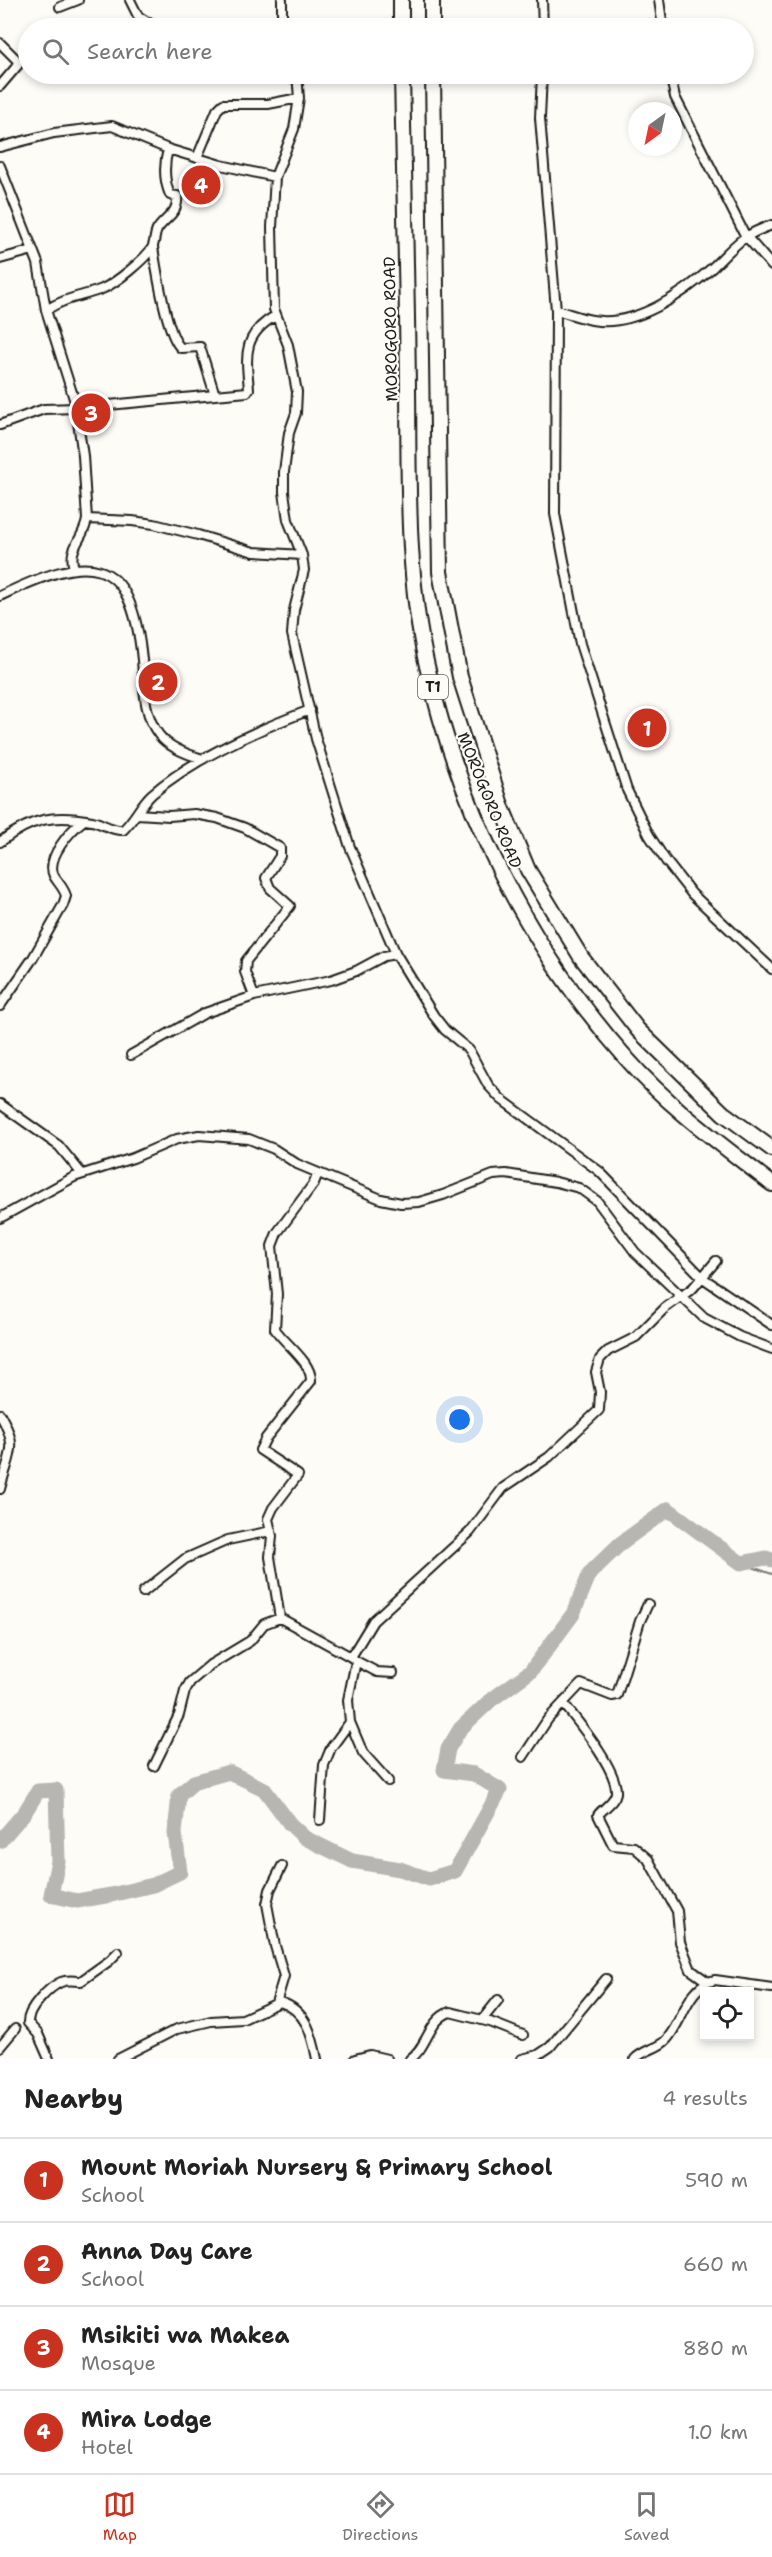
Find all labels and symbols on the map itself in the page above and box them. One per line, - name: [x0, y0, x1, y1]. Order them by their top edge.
- north arrow: [628, 102, 682, 156]
- pin: 4: [182, 162, 220, 207]
- street label: MOROGORO ROAD: [379, 256, 402, 402]
- pin: 3: [72, 390, 110, 436]
- pin: 2: [138, 660, 178, 704]
- road number: T1: [418, 675, 448, 699]
- pin: 1: [628, 706, 666, 750]
- street label: MOROGORO ROAD: [453, 729, 526, 871]
- your location: [445, 1405, 474, 1434]

